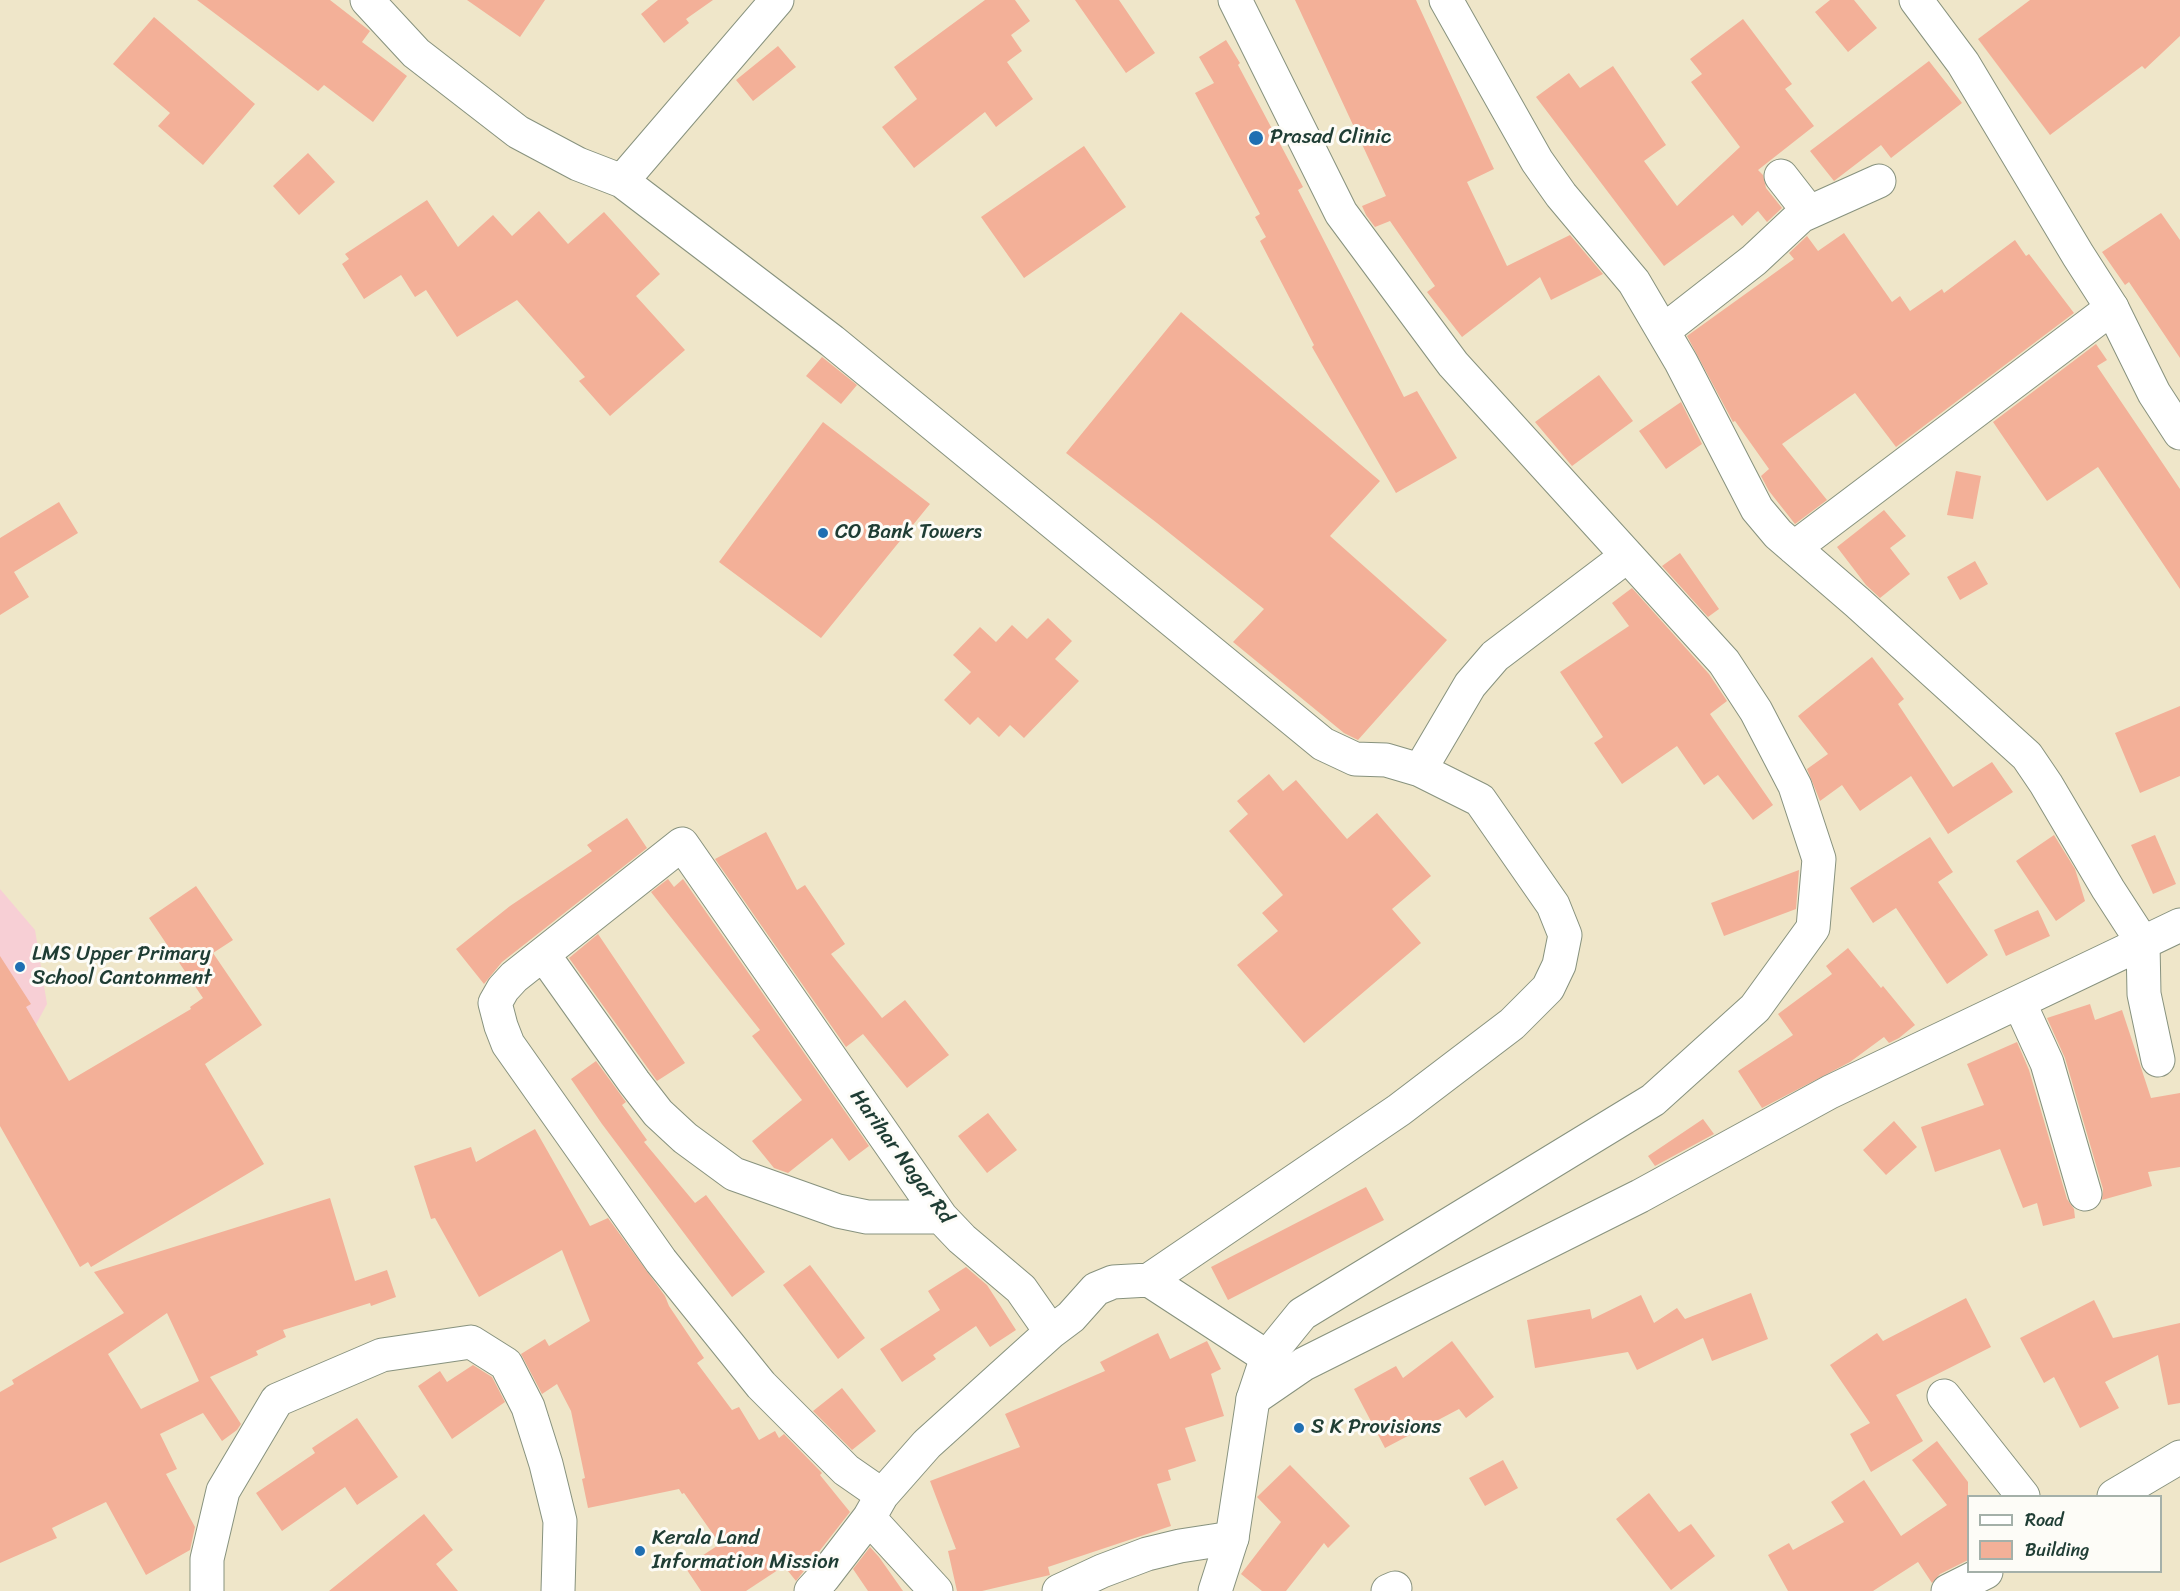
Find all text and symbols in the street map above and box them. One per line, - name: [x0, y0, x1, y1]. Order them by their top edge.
- place label: Prasad Clinic: [1270, 125, 1391, 151]
- marker: Prasad Clinic: [1247, 129, 1265, 147]
- place label: CO Bank Towers: [835, 520, 982, 546]
- marker: CO Bank Towers: [816, 526, 830, 540]
- place label: LMS Upper Primary School Cantonment: [32, 942, 212, 992]
- marker: LMS Upper Primary School Cantonment: [13, 960, 27, 974]
- street label: Harihar Nagar Rd: [844, 1085, 958, 1229]
- place label: S K Provisions: [1311, 1415, 1442, 1441]
- marker: S K Provisions: [1292, 1421, 1306, 1435]
- legend: [1967, 1495, 2162, 1573]
- text: Road: [2025, 1504, 2064, 1536]
- place label: Kerala Land Information Mission: [652, 1526, 839, 1576]
- text: Building: [2025, 1534, 2089, 1566]
- marker: Kerala Land Information Mission: [633, 1544, 647, 1558]

